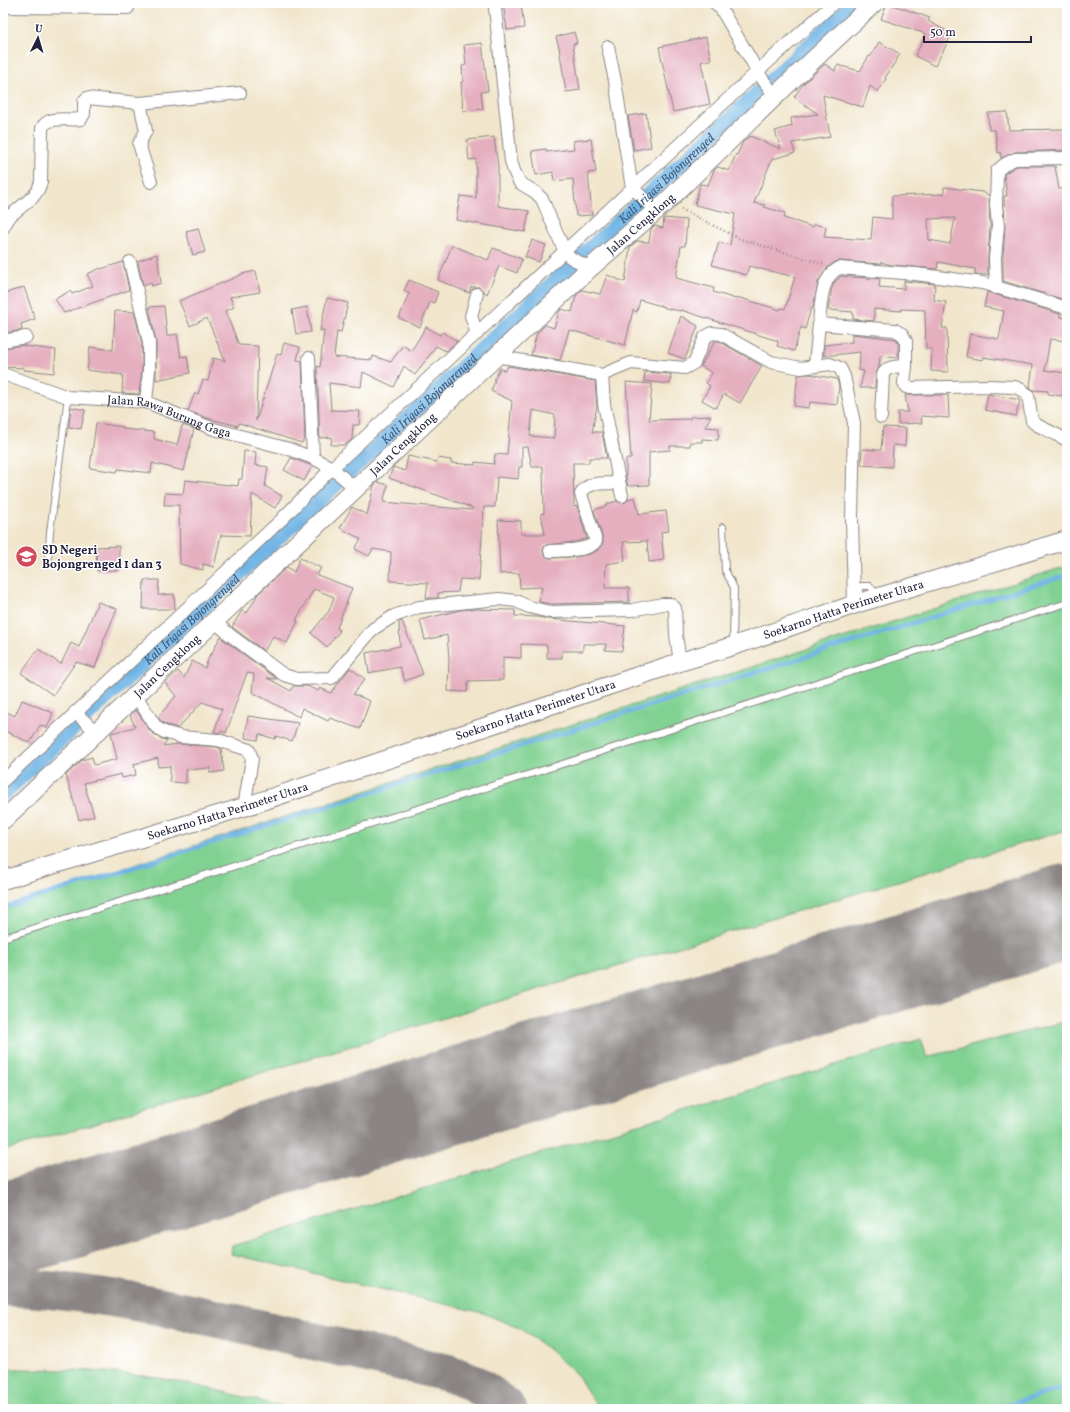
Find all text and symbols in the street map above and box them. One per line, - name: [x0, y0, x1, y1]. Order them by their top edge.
- north arrow: [18, 18, 58, 58]
- scale bar: [924, 18, 1031, 44]
- text: U: [34, 22, 44, 37]
- text: 50 m: [930, 25, 956, 41]
- water label: Kali Irigasi Bojongrenged: [615, 130, 719, 229]
- street label: Jalan Cengklong: [604, 190, 679, 259]
- water label: Kali Irigasi Bojongrenged: [378, 350, 482, 449]
- street label: Jalan Rawa Burung Gaga: [107, 393, 233, 442]
- street label: Jalan Cengklong: [367, 409, 440, 480]
- place label: SD Negeri Bojongrenged 1 dan 3: [42, 543, 162, 573]
- school or university icon: SD Negeri Bojongrenged 1 dan 3: [13, 544, 39, 570]
- water label: Kali Irigasi Bojongrenged: [140, 571, 245, 670]
- street label: Soekarno Hatta Perimeter Utara: [761, 577, 926, 644]
- street label: Jalan Cengklong: [131, 631, 204, 702]
- street label: Soekarno Hatta Perimeter Utara: [454, 677, 618, 745]
- street label: Soekarno Hatta Perimeter Utara: [146, 779, 311, 845]

